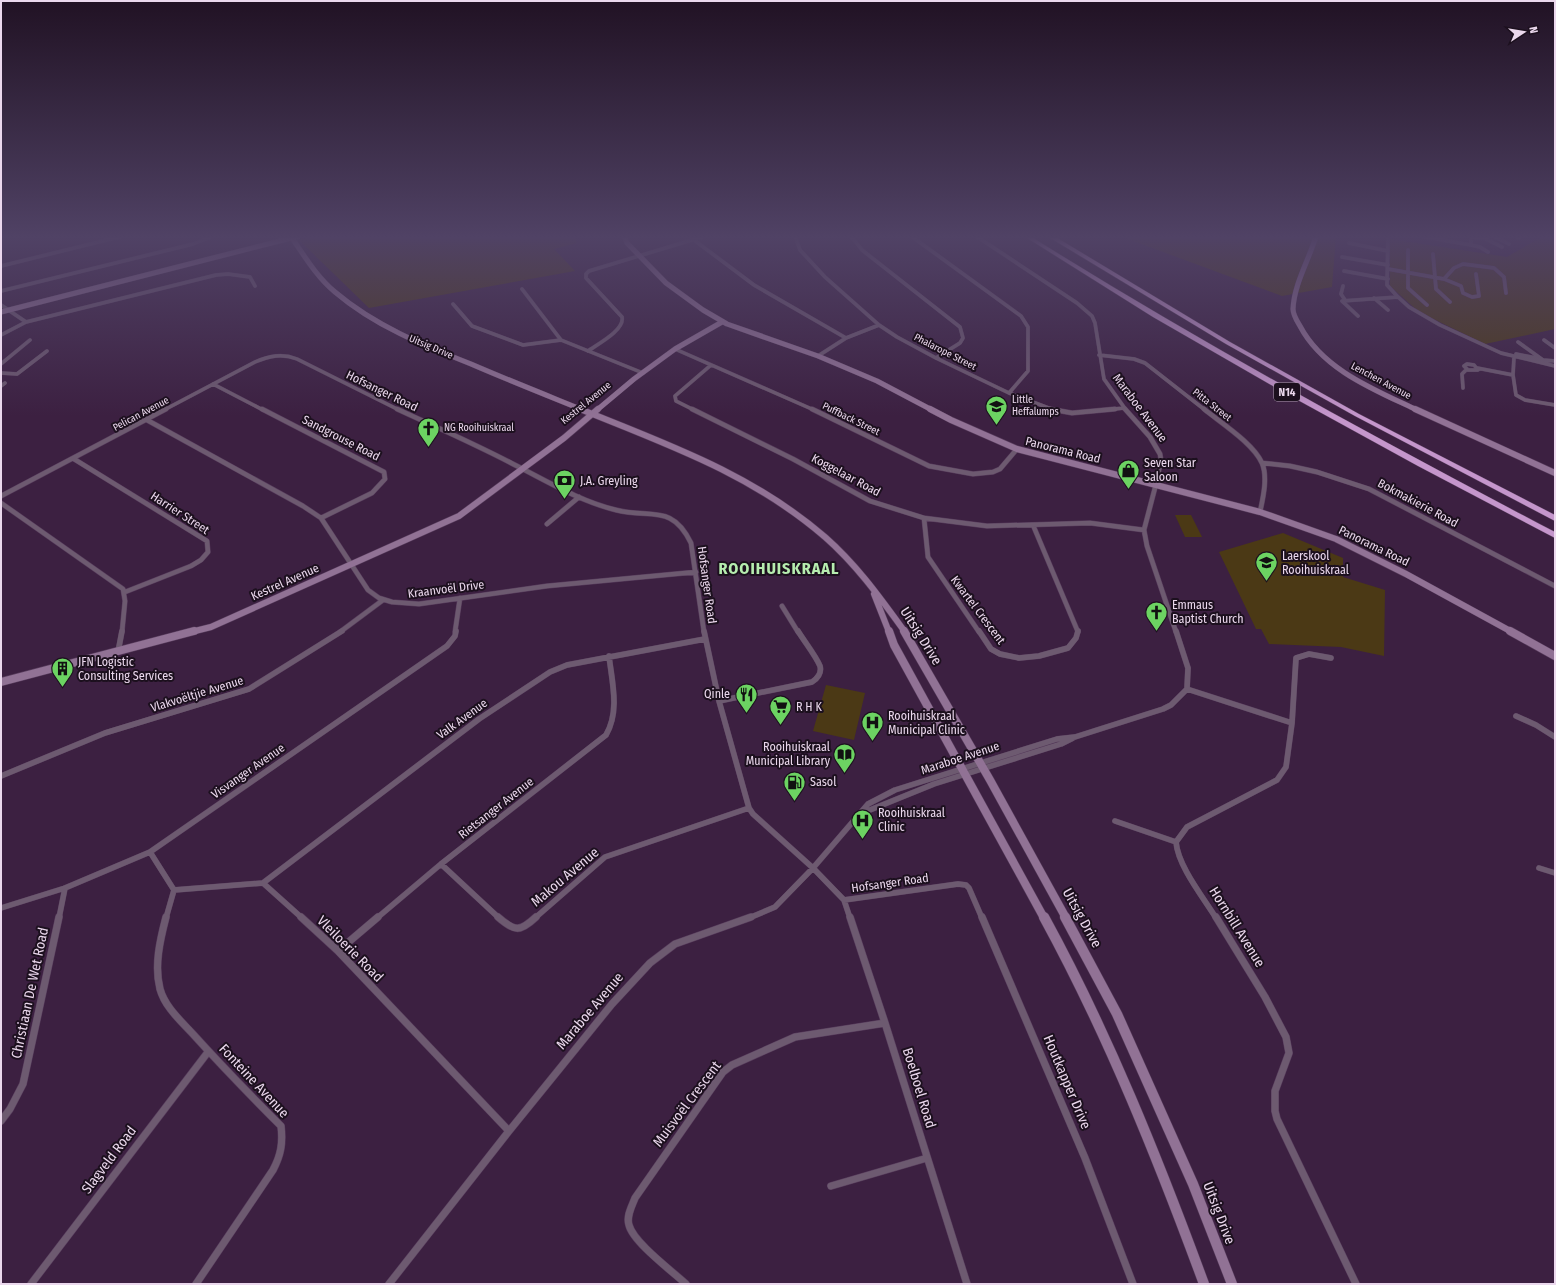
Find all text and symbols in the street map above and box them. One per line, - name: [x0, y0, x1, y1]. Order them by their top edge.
- north arrow: [1504, 12, 1544, 52]
- text: N: [1526, 25, 1540, 35]
- street label: Phalarope Street: [912, 331, 979, 373]
- street label: Uitsig Drive: [407, 332, 455, 362]
- street label: Lenchen Avenue: [1349, 360, 1413, 402]
- street label: Hofsanger Road: [344, 368, 420, 414]
- street label: Maraboe Avenue: [1110, 371, 1170, 445]
- street label: Kestrel Avenue: [559, 379, 613, 427]
- road number: N14: [1274, 383, 1300, 401]
- street label: Pitta Street: [1190, 386, 1234, 424]
- school or university icon: Little Heffalumps: [983, 393, 1009, 426]
- street label: Pelican Avenue: [111, 394, 171, 434]
- place label: Little Heffalumps: [1012, 394, 1059, 418]
- street label: Puffback Street: [820, 400, 882, 438]
- street label: Sandgrouse Road: [300, 412, 382, 464]
- church icon: NG Rooihuiskraal: [415, 415, 441, 448]
- place label: NG Rooihuiskraal: [444, 422, 514, 434]
- street label: Panorama Road: [1024, 434, 1102, 466]
- street label: Koggelaar Road: [809, 451, 883, 499]
- place label: Seven Star Saloon: [1144, 456, 1197, 484]
- shop icon: Seven Star Saloon: [1115, 457, 1141, 490]
- bank icon: J.A. Greyling: [551, 468, 577, 501]
- place label: J.A. Greyling: [580, 474, 638, 488]
- street label: Bokmakierie Road: [1375, 476, 1461, 530]
- street label: Harrier Street: [148, 489, 212, 537]
- street label: Panorama Road: [1336, 523, 1412, 569]
- street label: Hofsanger Road: [695, 546, 719, 624]
- place label: Laerskool Rooihuiskraal: [1282, 549, 1349, 577]
- school or university icon: Laerskool Rooihuiskraal: [1253, 550, 1279, 583]
- district label: ROOIHUISKRAAL: [719, 559, 839, 578]
- street label: Kestrel Avenue: [249, 561, 321, 603]
- street label: Kwartel Crescent: [948, 573, 1008, 647]
- street label: Kraanvoël Drive: [407, 577, 485, 601]
- place label: Emmaus Baptist Church: [1172, 598, 1244, 626]
- church icon: Emmaus Baptist Church: [1144, 599, 1170, 632]
- street label: Uitsig Drive: [896, 604, 946, 668]
- place label: JFN Logistic Consulting Services: [78, 655, 173, 683]
- building icon: JFN Logistic Consulting Services: [49, 656, 75, 689]
- street label: Vlakvoëltjie Avenue: [149, 673, 245, 715]
- restaurant icon: Qinle: [733, 681, 759, 714]
- place label: Qinle: [704, 687, 730, 701]
- supermarket icon: R H K: [768, 694, 794, 727]
- street label: Valk Avenue: [434, 696, 490, 742]
- place label: R H K: [796, 700, 822, 714]
- place label: Rooihuiskraal Municipal Clinic: [888, 709, 965, 737]
- hospital icon: Rooihuiskraal Municipal Clinic: [859, 710, 885, 743]
- street label: Maraboe Avenue: [919, 739, 1001, 777]
- place label: Rooihuiskraal Municipal Library: [746, 740, 831, 768]
- street label: Visvanger Avenue: [209, 741, 287, 801]
- library icon: Rooihuiskraal Municipal Library: [832, 741, 858, 774]
- fuel station icon: Sasol: [781, 769, 807, 802]
- street label: Rietsanger Avenue: [456, 774, 536, 842]
- place label: Sasol: [810, 775, 836, 789]
- place label: Rooihuiskraal Clinic: [878, 806, 945, 834]
- hospital icon: Rooihuiskraal Clinic: [849, 807, 875, 840]
- street label: Makou Avenue: [528, 844, 602, 910]
- street label: Hofsanger Road: [851, 871, 929, 895]
- street label: Hornbill Avenue: [1205, 884, 1269, 971]
- street label: Uitsig Drive: [1059, 885, 1105, 951]
- street label: Vleiloerie Road: [313, 912, 387, 986]
- street label: Christiaan De Wet Road: [8, 926, 52, 1060]
- street label: Maraboe Avenue: [553, 969, 627, 1053]
- street label: Houtkapper Drive: [1040, 1032, 1094, 1132]
- street label: Fonteine Avenue: [215, 1041, 293, 1122]
- street label: Boelboel Road: [899, 1046, 939, 1130]
- street label: Muisvoël Crescent: [649, 1057, 725, 1150]
- street label: Slagveld Road: [78, 1123, 140, 1197]
- street label: Uitsig Drive: [1199, 1179, 1239, 1247]

